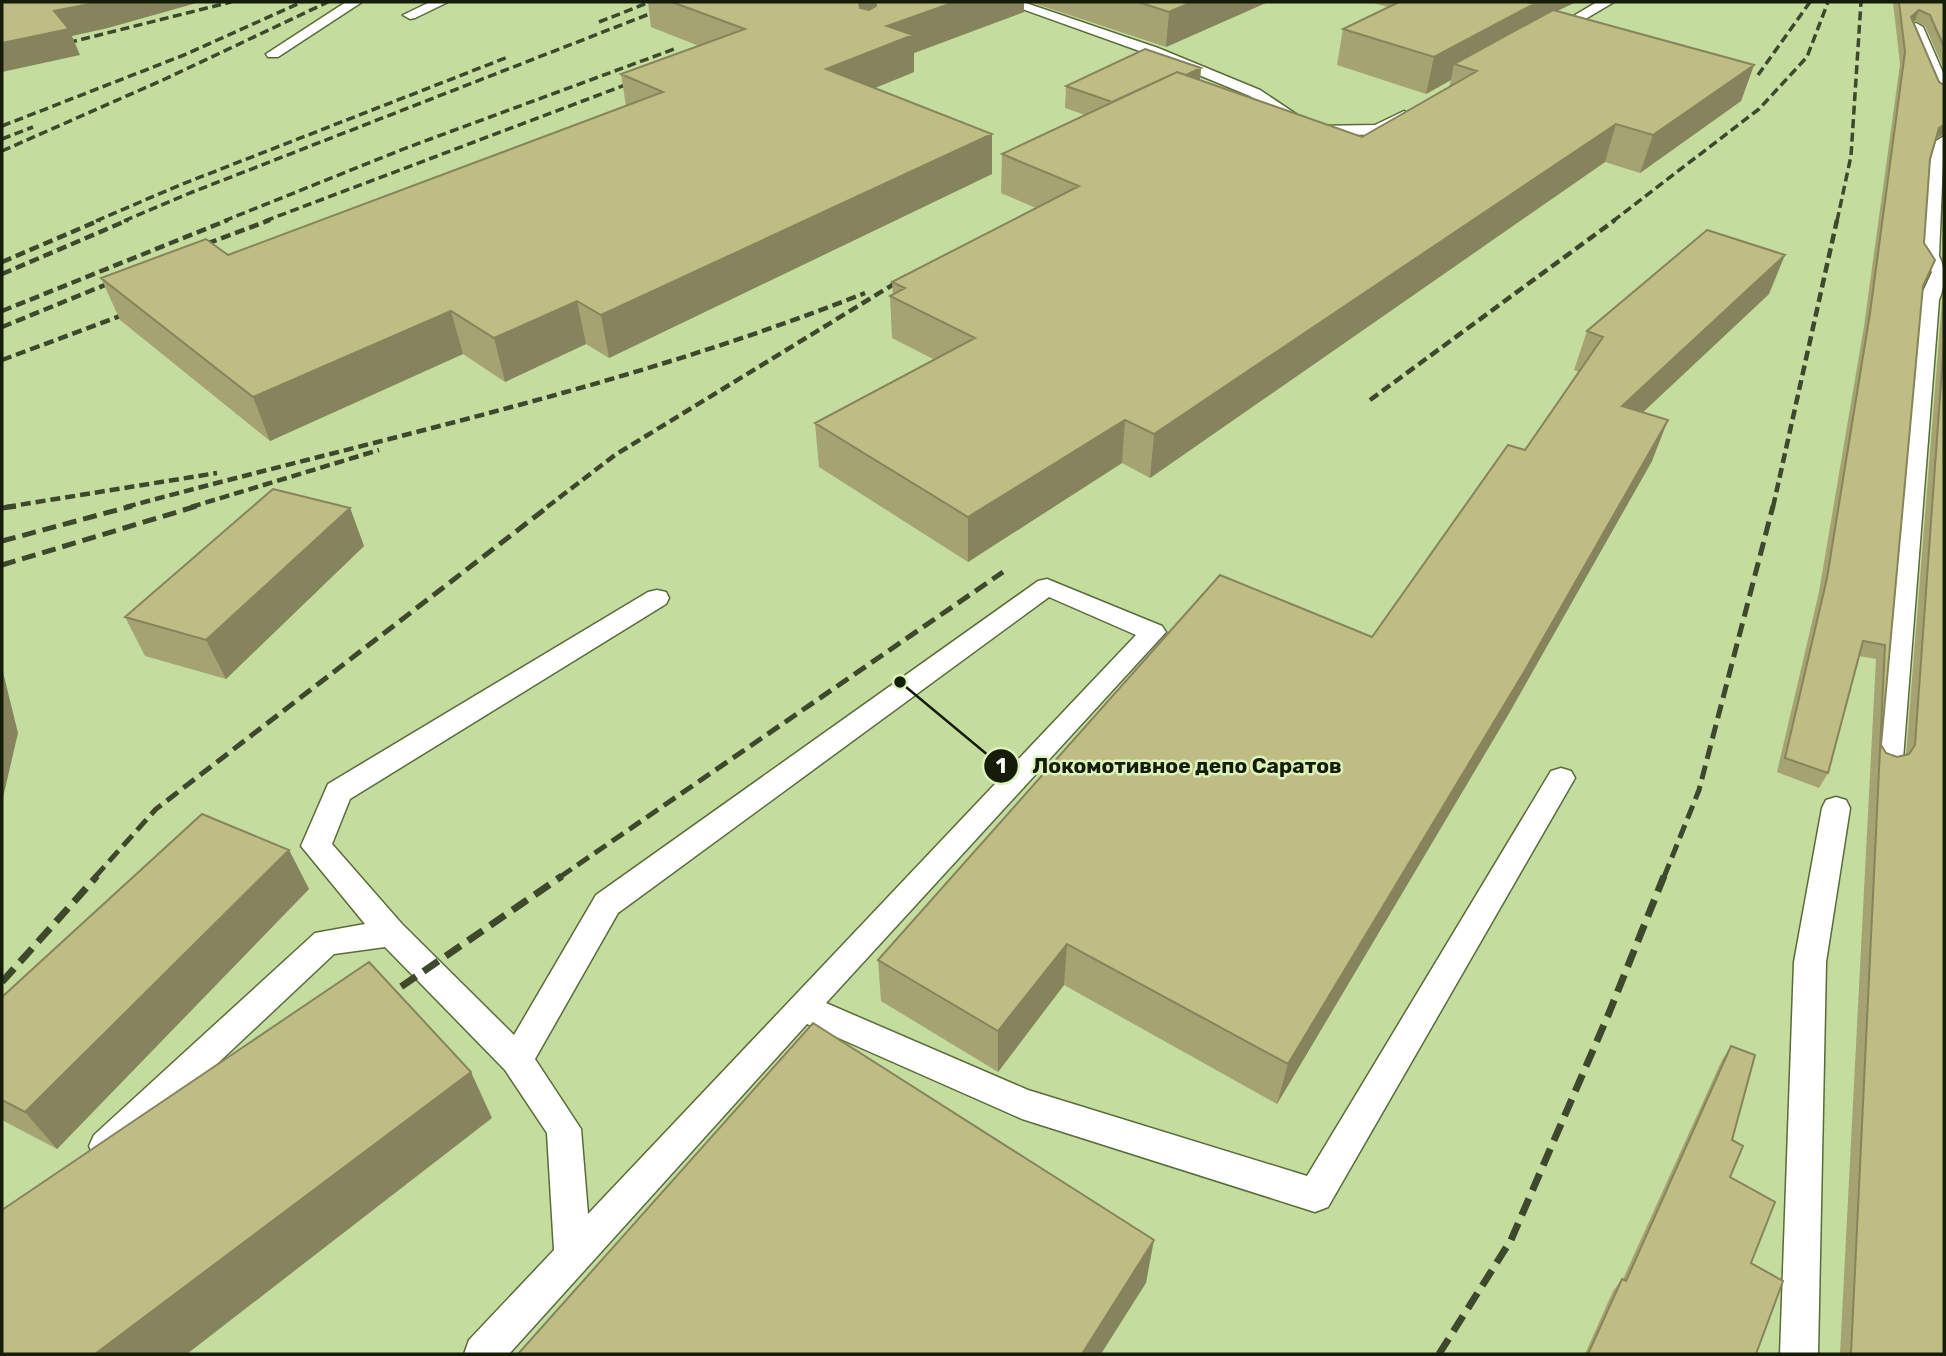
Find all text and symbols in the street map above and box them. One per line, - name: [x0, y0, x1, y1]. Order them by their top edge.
- callout: Локомотивное депо Саратов: [984, 745, 1356, 787]
- text: 1: [996, 753, 1006, 778]
- text: Локомотивное депо Саратов: [1032, 753, 1342, 778]

